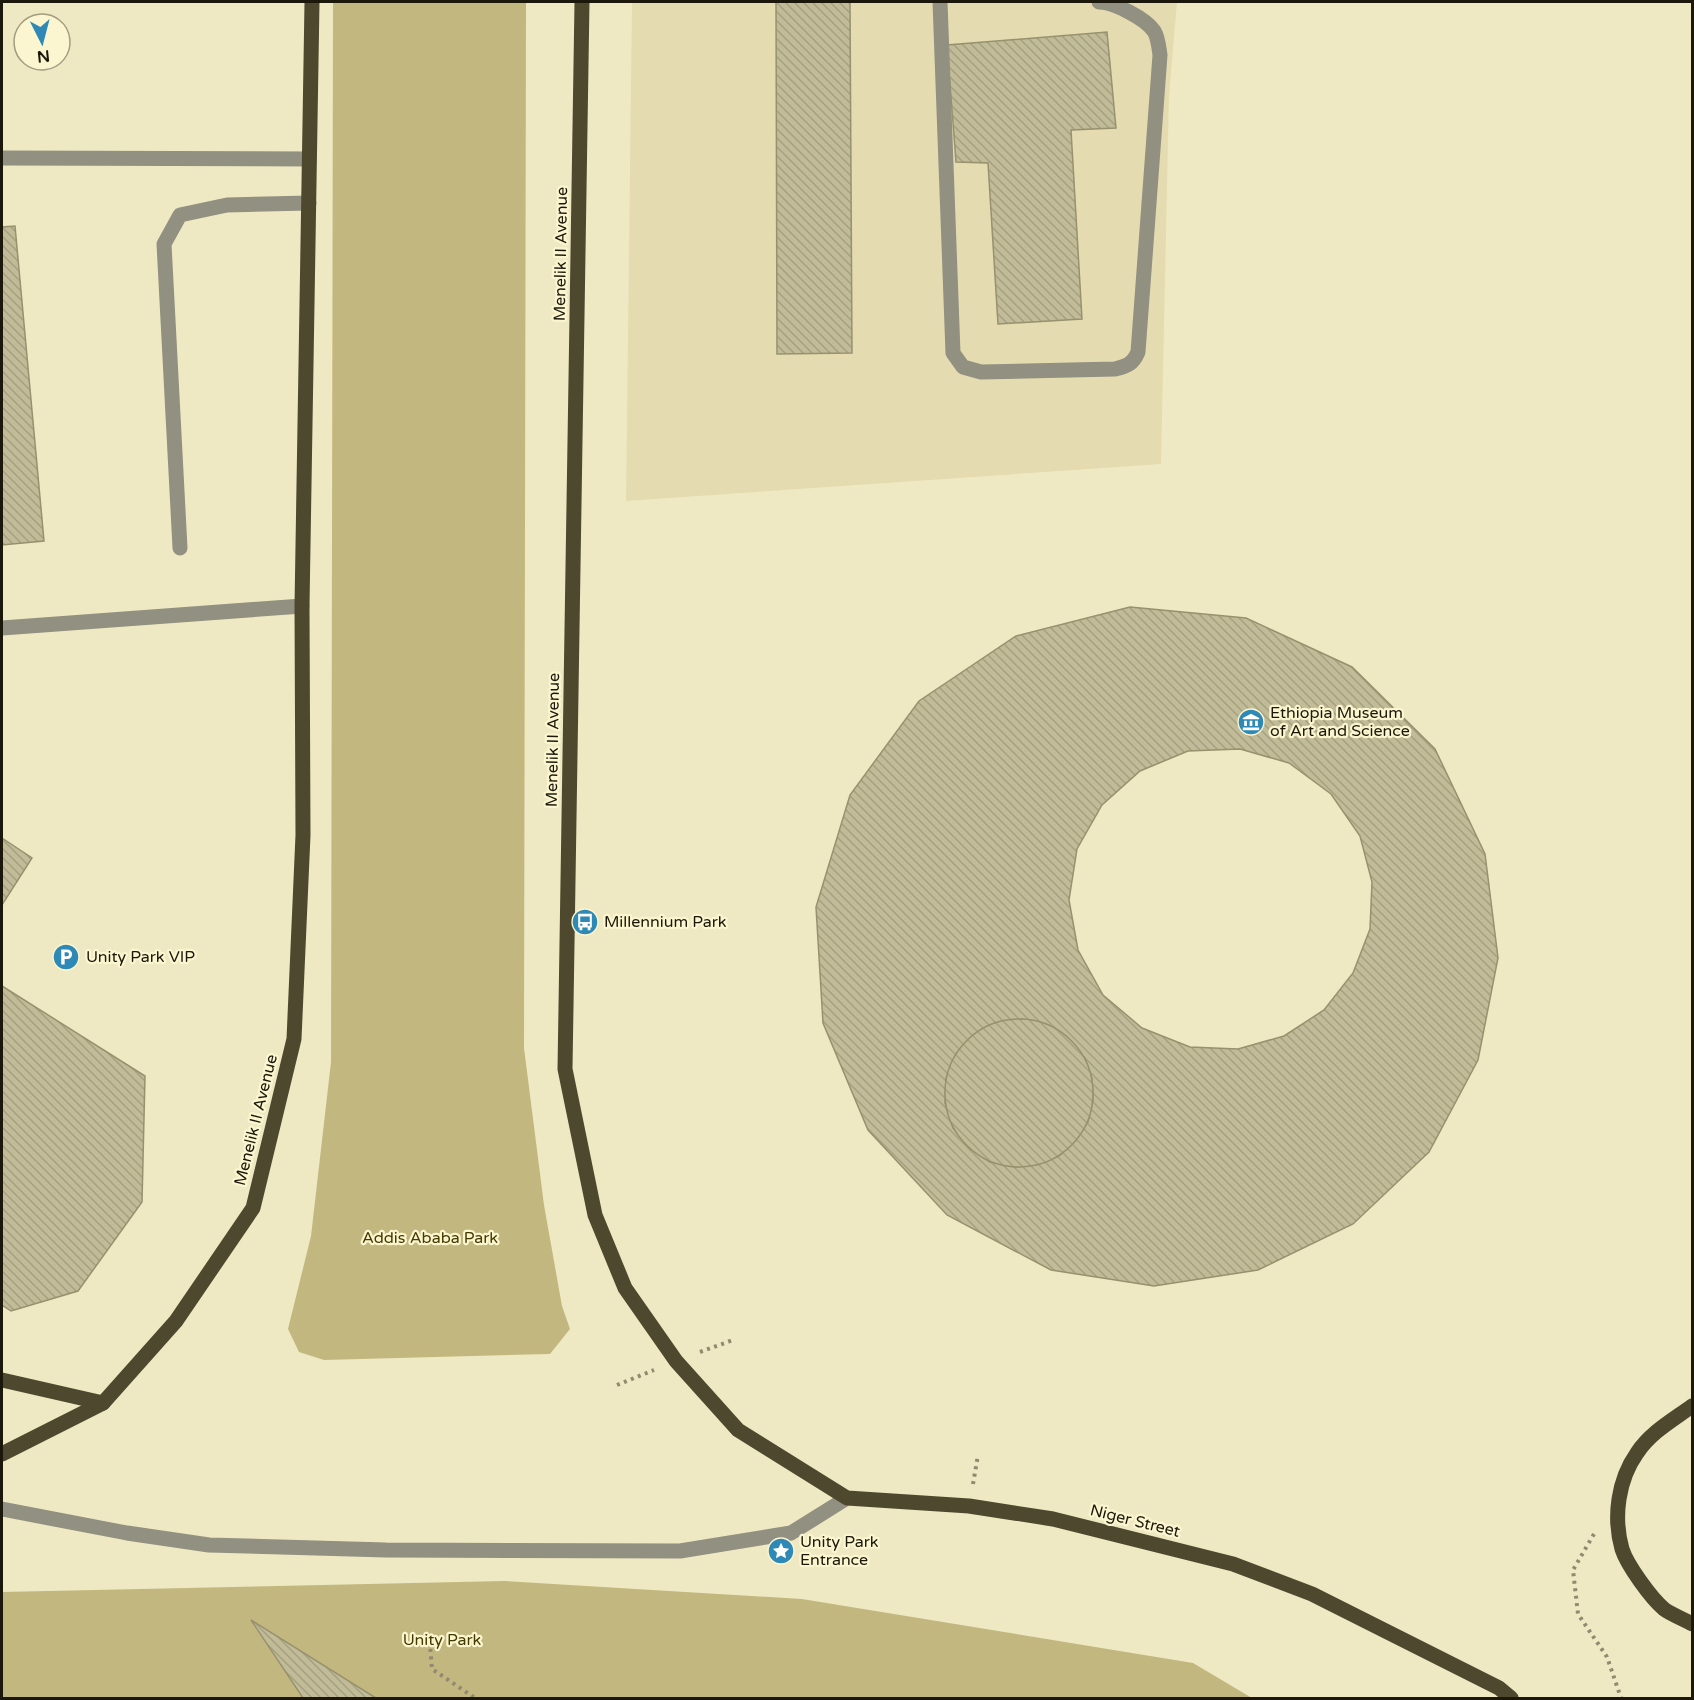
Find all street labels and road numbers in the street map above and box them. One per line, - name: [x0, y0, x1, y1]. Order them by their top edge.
- street label: Menelik II Avenue: [550, 187, 572, 321]
- street label: Menelik II Avenue: [542, 673, 564, 807]
- street label: Menelik II Avenue: [230, 1052, 282, 1188]
- street label: Niger Street: [1088, 1500, 1182, 1542]

